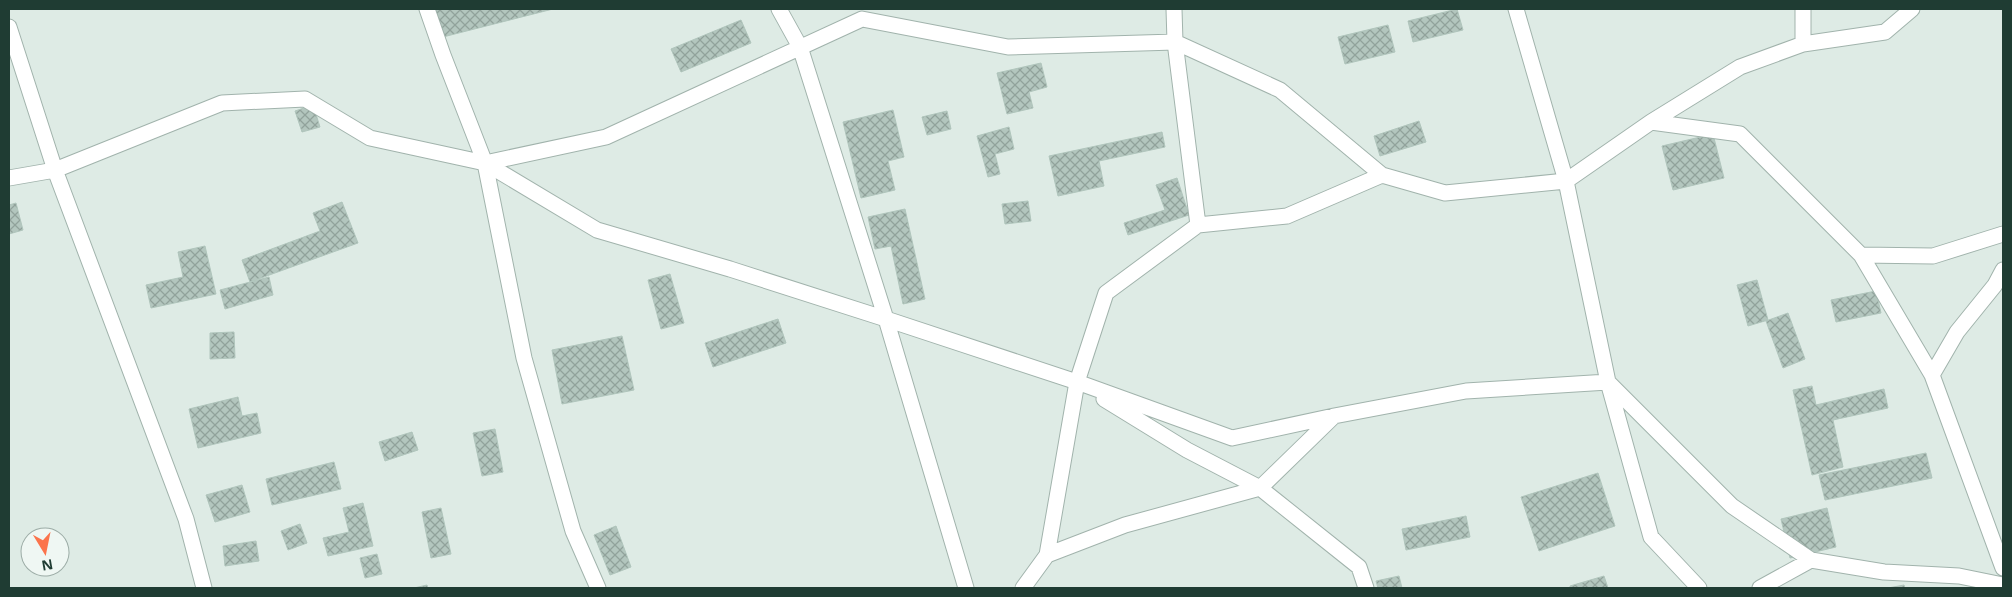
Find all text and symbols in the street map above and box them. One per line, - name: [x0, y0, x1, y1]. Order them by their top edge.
- north arrow: [20, 527, 70, 577]
- text: N: [40, 555, 55, 576]

